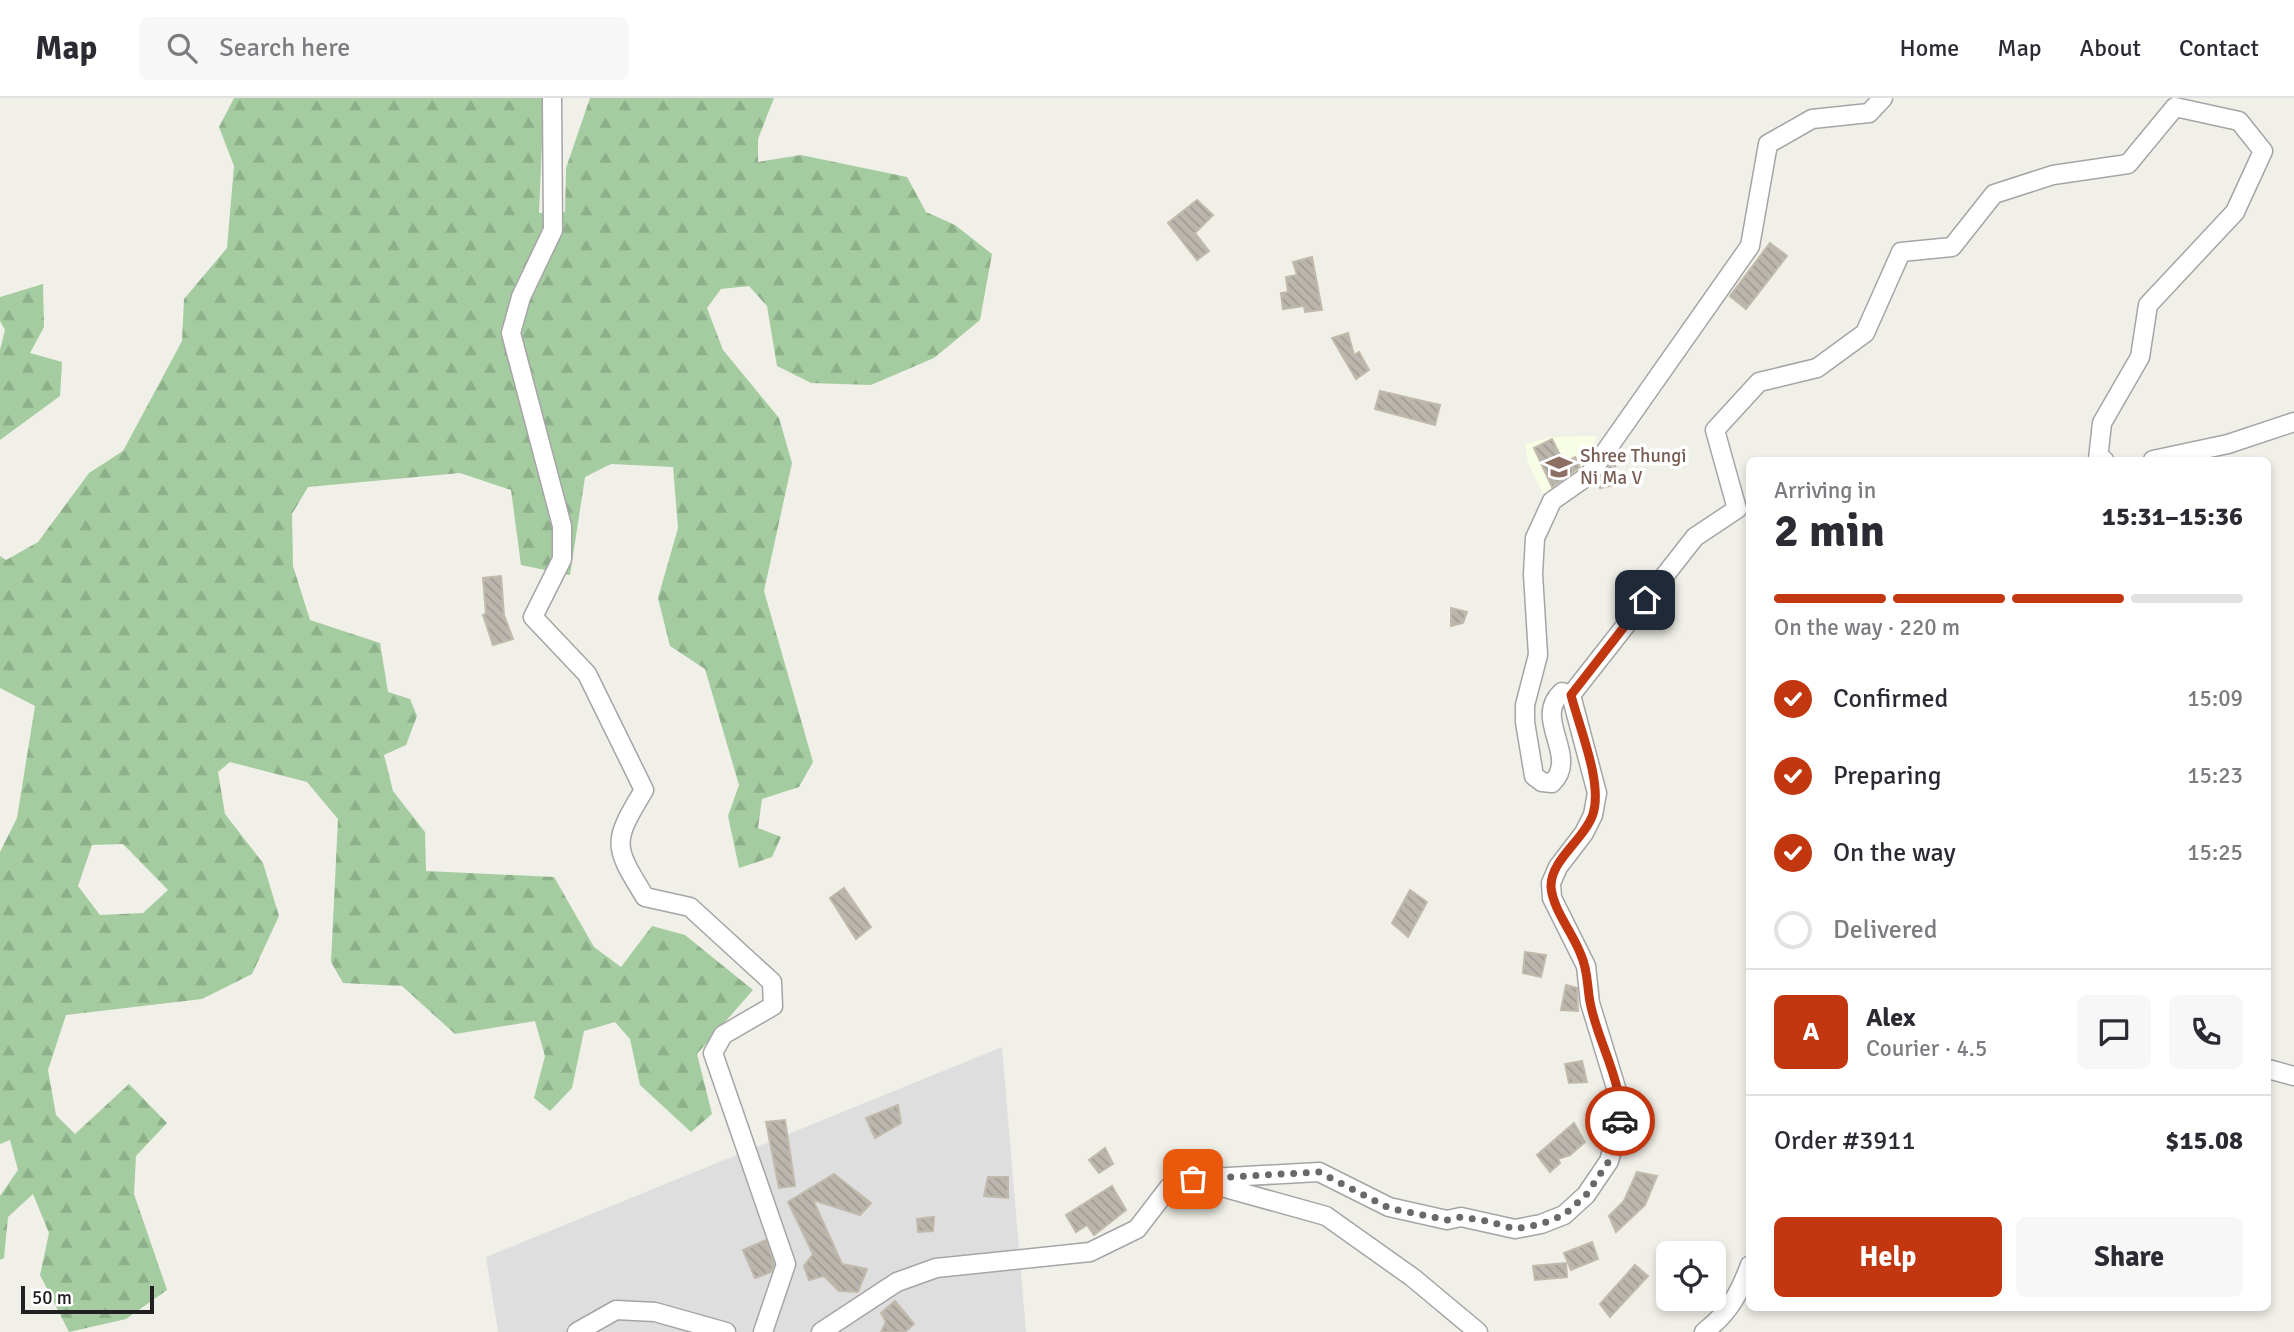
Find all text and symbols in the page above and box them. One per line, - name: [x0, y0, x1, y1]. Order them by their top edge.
- search box: [139, 17, 629, 80]
- text: Map: [35, 28, 97, 69]
- icon: search: [163, 29, 201, 67]
- text: Search here: [219, 32, 350, 64]
- text: Home: [1899, 33, 1959, 63]
- text: Map: [1997, 33, 2042, 63]
- text: About: [2080, 33, 2141, 63]
- text: Contact: [2179, 33, 2259, 63]
- place label: Shree Thungi Ni Ma V: [1580, 444, 1686, 490]
- school or university icon: Shree Thungi Ni Ma V: [1544, 452, 1574, 482]
- text: Arriving in: [1774, 476, 1876, 505]
- text: 15:31–15:36: [2102, 501, 2243, 533]
- text: 2 min: [1774, 503, 1885, 559]
- pin: [1615, 570, 1675, 630]
- icon: home: [1626, 581, 1664, 619]
- text: On the way · 220 m: [1774, 613, 1960, 642]
- icon: check: [1774, 680, 1812, 718]
- text: Confirmed: [1833, 683, 1948, 715]
- text: 15:09: [2187, 684, 2243, 713]
- icon: check: [1774, 757, 1812, 795]
- text: Preparing: [1833, 760, 1941, 792]
- text: 15:23: [2187, 761, 2243, 790]
- icon: check: [1774, 834, 1812, 872]
- text: On the way: [1833, 837, 1956, 869]
- text: 15:25: [2187, 838, 2243, 867]
- text: Delivered: [1833, 914, 1938, 946]
- button: chat: [2077, 995, 2151, 1069]
- button: phone: [2169, 995, 2243, 1069]
- text: Alex: [1866, 1002, 1916, 1034]
- text: A: [1803, 1016, 1819, 1048]
- text: Courier · 4.5: [1866, 1034, 1987, 1063]
- courier: [1585, 1086, 1655, 1156]
- icon: car: [1601, 1102, 1639, 1140]
- text: Order #3911: [1774, 1125, 1915, 1157]
- text: $15.08: [2165, 1125, 2243, 1157]
- pin: [1163, 1149, 1223, 1209]
- icon: bag: [1174, 1160, 1212, 1198]
- button: Help: [1774, 1217, 2002, 1297]
- button: Share: [2016, 1217, 2243, 1297]
- map controls: [1656, 1241, 1726, 1311]
- button: locate: [1656, 1241, 1726, 1311]
- scale bar: [21, 1283, 154, 1315]
- text: 50 m: [32, 1286, 72, 1310]

